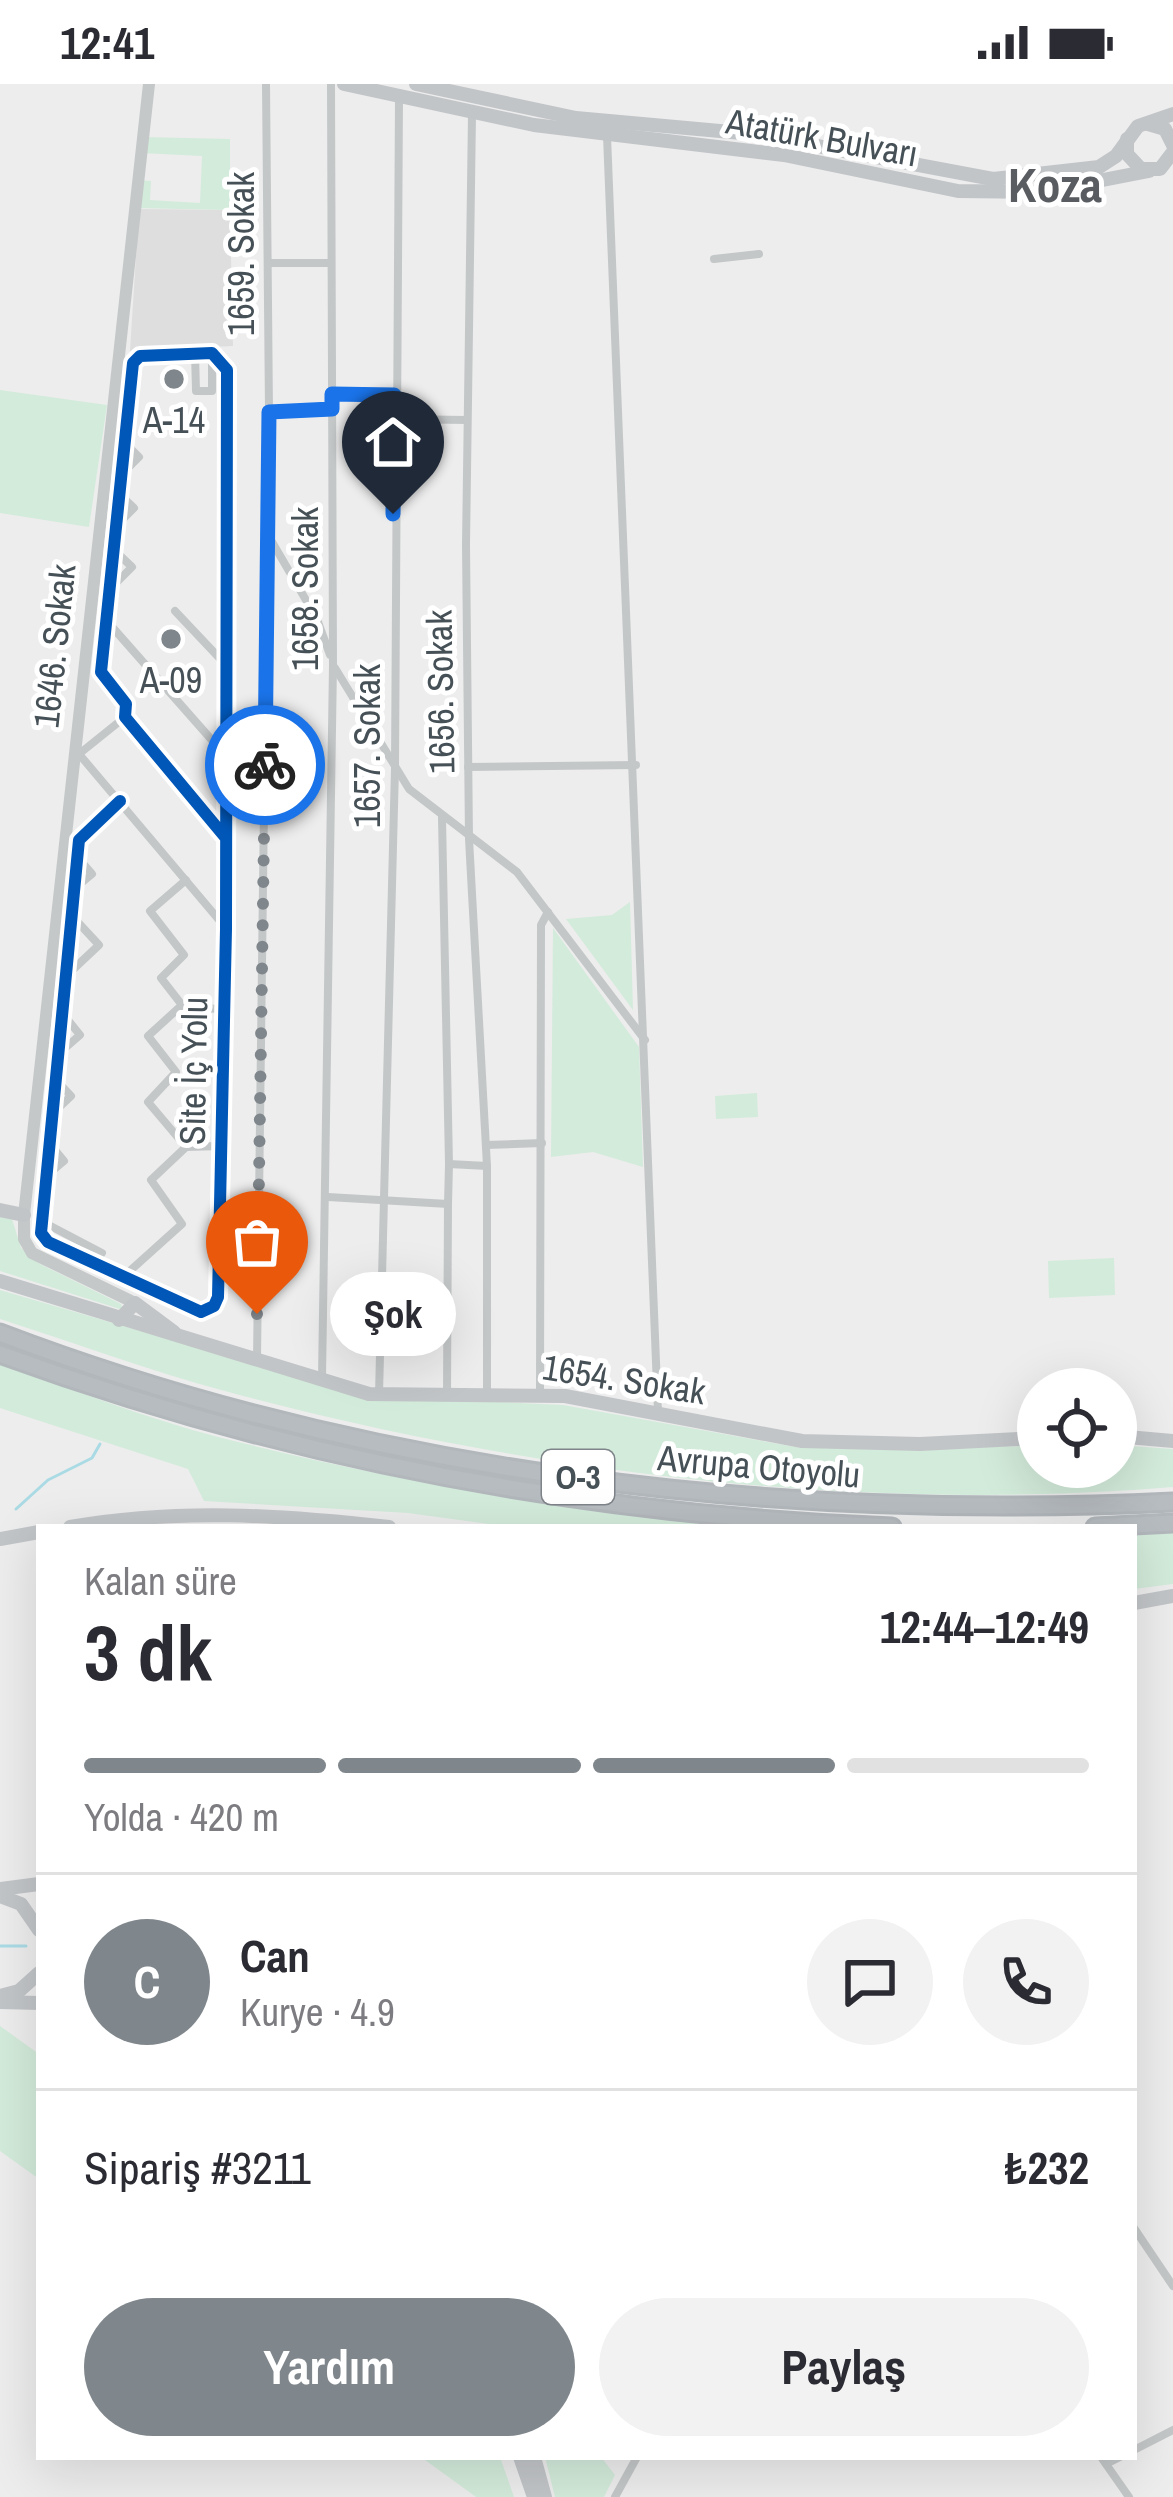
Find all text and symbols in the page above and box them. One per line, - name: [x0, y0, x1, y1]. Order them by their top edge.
- text: 12:41: [60, 12, 154, 73]
- street label: Atatürk Bulvarı: [722, 96, 922, 177]
- district label: Koza: [1008, 152, 1102, 217]
- street label: 1659. Sokak: [217, 172, 265, 336]
- marker: A-14: [161, 366, 187, 392]
- pin: [342, 391, 444, 514]
- place label: A-14: [142, 396, 205, 444]
- icon: home: [360, 409, 426, 475]
- street label: 1658. Sokak: [281, 507, 329, 671]
- street label: 1646. Sokak: [22, 562, 86, 730]
- street label: 1656. Sokak: [415, 609, 465, 774]
- marker: A-09: [158, 626, 184, 652]
- place label: A-09: [139, 656, 202, 704]
- street label: 1657. Sokak: [343, 664, 391, 828]
- courier: [205, 705, 325, 825]
- icon: bike: [232, 732, 298, 798]
- street label: Site İç Yolu: [168, 997, 218, 1145]
- pin: [206, 1191, 308, 1314]
- icon: bag: [224, 1209, 290, 1275]
- callout: Şok: [329, 1272, 455, 1356]
- text: Şok: [364, 1288, 422, 1340]
- street label: 1654. Sokak: [539, 1342, 709, 1416]
- map controls: [1017, 1368, 1137, 1488]
- button: locate: [1017, 1368, 1137, 1488]
- street label: Avrupa Otoyolu: [655, 1433, 862, 1499]
- road number: O-3: [542, 1450, 614, 1504]
- text: Kalan süre: [84, 1555, 237, 1607]
- text: 12:44–12:49: [880, 1596, 1089, 1657]
- text: 3 dk: [84, 1599, 212, 1704]
- text: Yolda · 420 m: [84, 1791, 279, 1843]
- button: chat: [807, 1919, 933, 2045]
- button: phone: [963, 1919, 1089, 2045]
- text: Can: [240, 1925, 310, 1986]
- text: C: [134, 1951, 160, 2012]
- text: Kurye · 4.9: [240, 1986, 395, 2038]
- text: Sipariş #3211: [84, 2137, 311, 2198]
- text: ₺232: [1005, 2137, 1089, 2198]
- button: Yardım: [84, 2298, 575, 2436]
- button: Paylaş: [599, 2298, 1089, 2436]

